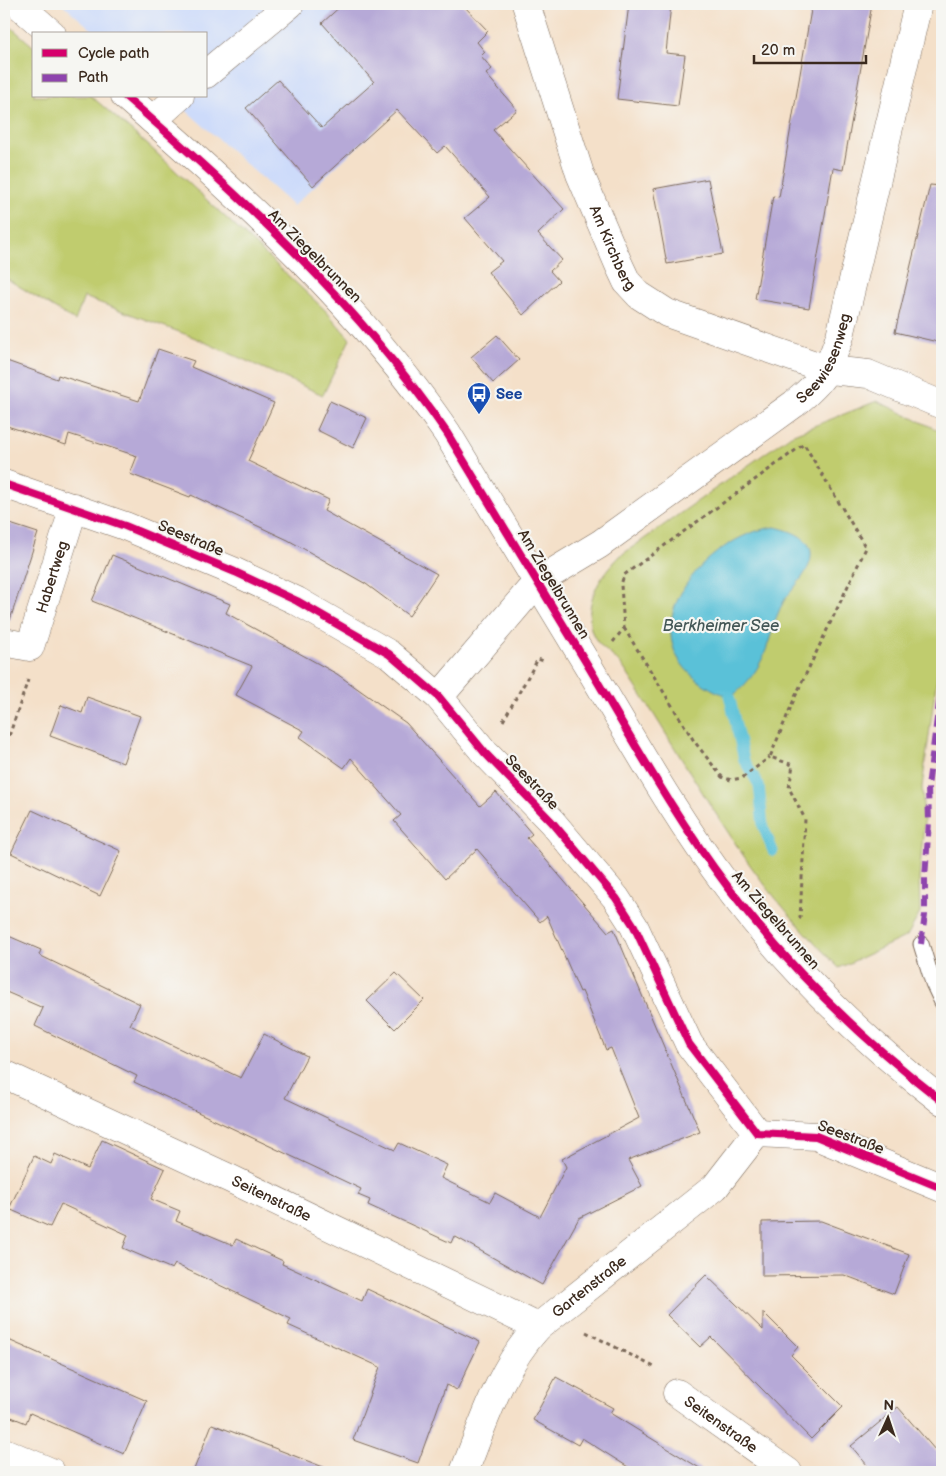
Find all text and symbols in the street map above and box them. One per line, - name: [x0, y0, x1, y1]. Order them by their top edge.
- legend: [32, 32, 208, 98]
- scale bar: [754, 32, 866, 64]
- text: 20 m: [761, 41, 795, 60]
- text: Cycle path: [78, 44, 149, 63]
- text: Path: [78, 68, 108, 87]
- street label: Am Kirchberg: [585, 202, 639, 295]
- street label: Am Ziegelbrunnen: [264, 206, 365, 307]
- street label: Seewiesenweg: [792, 312, 855, 408]
- bus stop icon: See: [466, 381, 492, 415]
- place label: See: [496, 385, 523, 404]
- street label: Seestraße: [155, 516, 227, 561]
- street label: Am Ziegelbrunnen: [513, 526, 594, 643]
- street label: Habertweg: [32, 539, 73, 615]
- water label: Berkheimer See: [663, 617, 779, 636]
- street label: Seestraße: [501, 751, 563, 814]
- street label: Am Ziegelbrunnen: [728, 867, 824, 974]
- street label: Seestraße: [815, 1116, 887, 1159]
- street label: Seitenstraße: [228, 1172, 314, 1226]
- street label: Gartenstraße: [548, 1252, 631, 1322]
- street label: Seitenstraße: [680, 1392, 761, 1457]
- north arrow: [864, 1394, 914, 1444]
- text: N: [883, 1397, 894, 1414]

